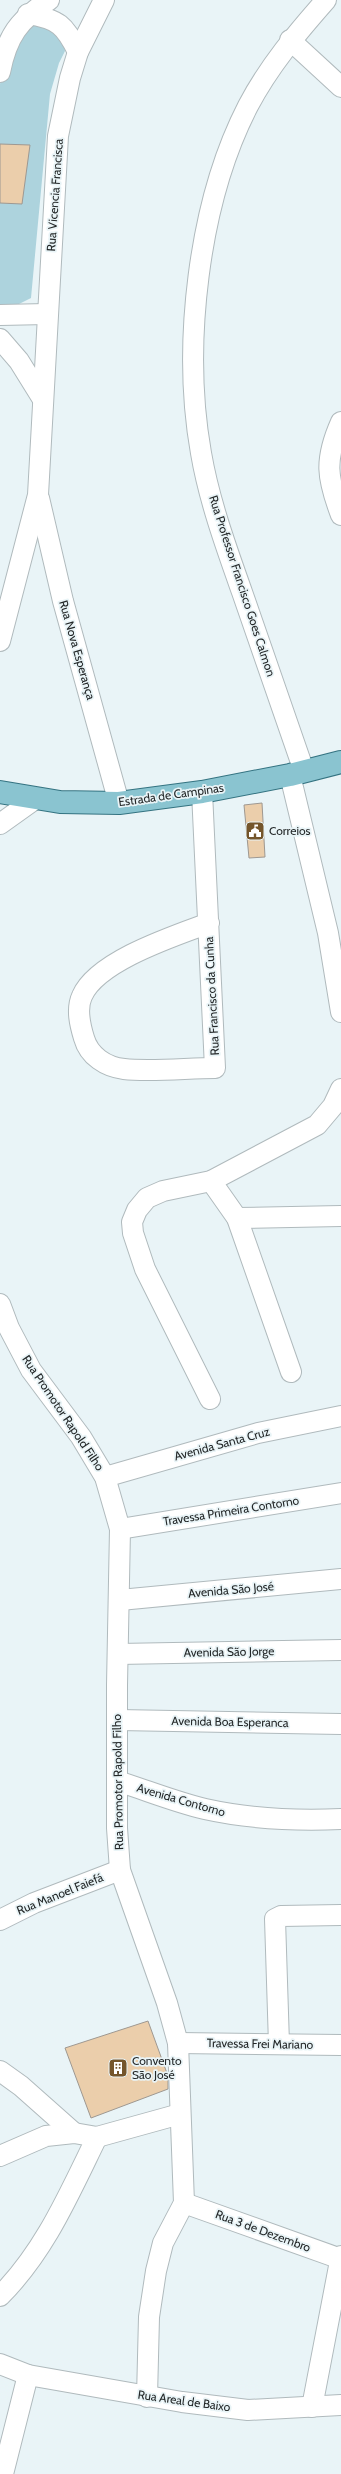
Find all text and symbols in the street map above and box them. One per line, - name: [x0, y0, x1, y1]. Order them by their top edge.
- street label: Rua Vicencia Francisca: [43, 138, 66, 252]
- street label: Rua Professor Francisco Goes Calmon: [206, 493, 279, 679]
- street label: Rua Nova Esperança: [56, 598, 99, 702]
- street label: Estrada de Campinas: [117, 780, 224, 809]
- public building icon: Correios: [244, 820, 266, 842]
- place label: Correios: [269, 823, 311, 838]
- street label: Rua Francisco da Cunha: [201, 936, 222, 1056]
- street label: Rua Promotor Rapold Filho: [19, 1352, 108, 1474]
- street label: Avenida Santa Cruz: [172, 1423, 272, 1463]
- street label: Travessa Primeira Contorno: [162, 1492, 300, 1529]
- street label: Avenida São José: [187, 1578, 274, 1601]
- street label: Avenida São Jorge: [184, 1643, 274, 1660]
- street label: Rua Promotor Rapold Filho: [109, 1713, 126, 1850]
- street label: Avenida Boa Esperanca: [171, 1713, 289, 1730]
- street label: Avenida Contorno: [135, 1780, 228, 1819]
- street label: Rua Manoel Faiefá: [14, 1869, 105, 1918]
- street label: Travessa Frei Mariano: [207, 2035, 314, 2052]
- place label: Convento São José: [132, 2053, 182, 2082]
- building icon: Convento São José: [107, 2057, 129, 2079]
- street label: Rua 3 de Dezembro: [213, 2206, 313, 2255]
- street label: Rua Areal de Baixo: [137, 2387, 232, 2414]

